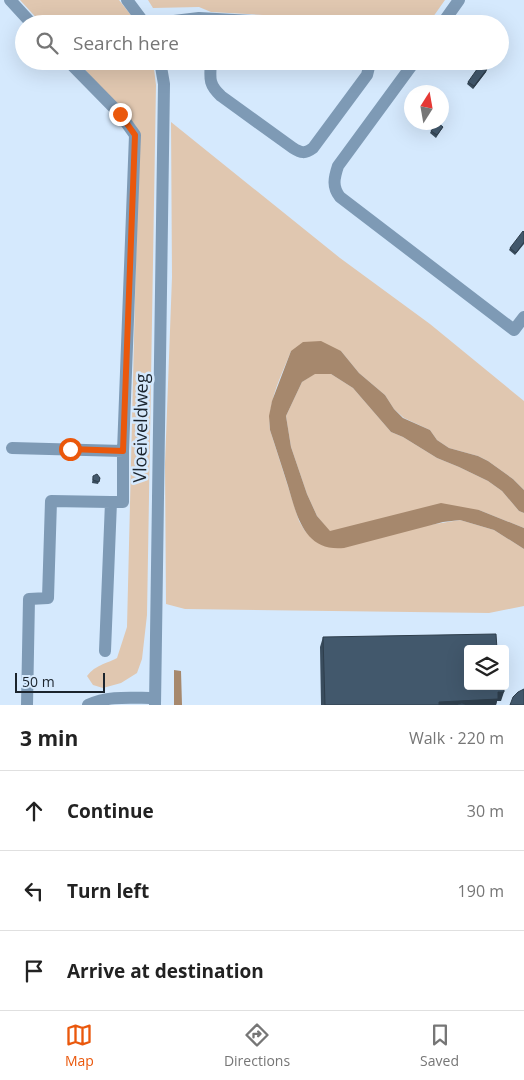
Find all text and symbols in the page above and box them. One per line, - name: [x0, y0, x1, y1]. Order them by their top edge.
- search box: [15, 15, 509, 70]
- icon: search: [33, 29, 61, 57]
- text: Search here: [73, 30, 179, 56]
- north arrow: [404, 85, 449, 130]
- route end: [109, 103, 132, 126]
- street label: Vloeiveldweg: [127, 373, 153, 483]
- route start: [59, 438, 82, 461]
- map controls: [464, 645, 509, 690]
- button: layers: [464, 645, 509, 690]
- scale bar: [15, 670, 105, 693]
- text: 50 m: [22, 672, 55, 691]
- text: 3 min: [20, 724, 78, 752]
- text: Walk · 220 m: [409, 727, 504, 749]
- icon: ahead: [20, 797, 48, 825]
- text: Continue: [67, 798, 154, 824]
- text: 30 m: [467, 800, 504, 822]
- icon: left: [20, 877, 48, 905]
- text: Turn left: [67, 878, 149, 904]
- text: 190 m: [458, 880, 504, 902]
- icon: arrive: [20, 957, 48, 985]
- text: Arrive at destination: [67, 958, 264, 984]
- tab: Map: [65, 1021, 94, 1070]
- tab: Directions: [224, 1021, 290, 1070]
- tab: Saved: [420, 1021, 459, 1070]

